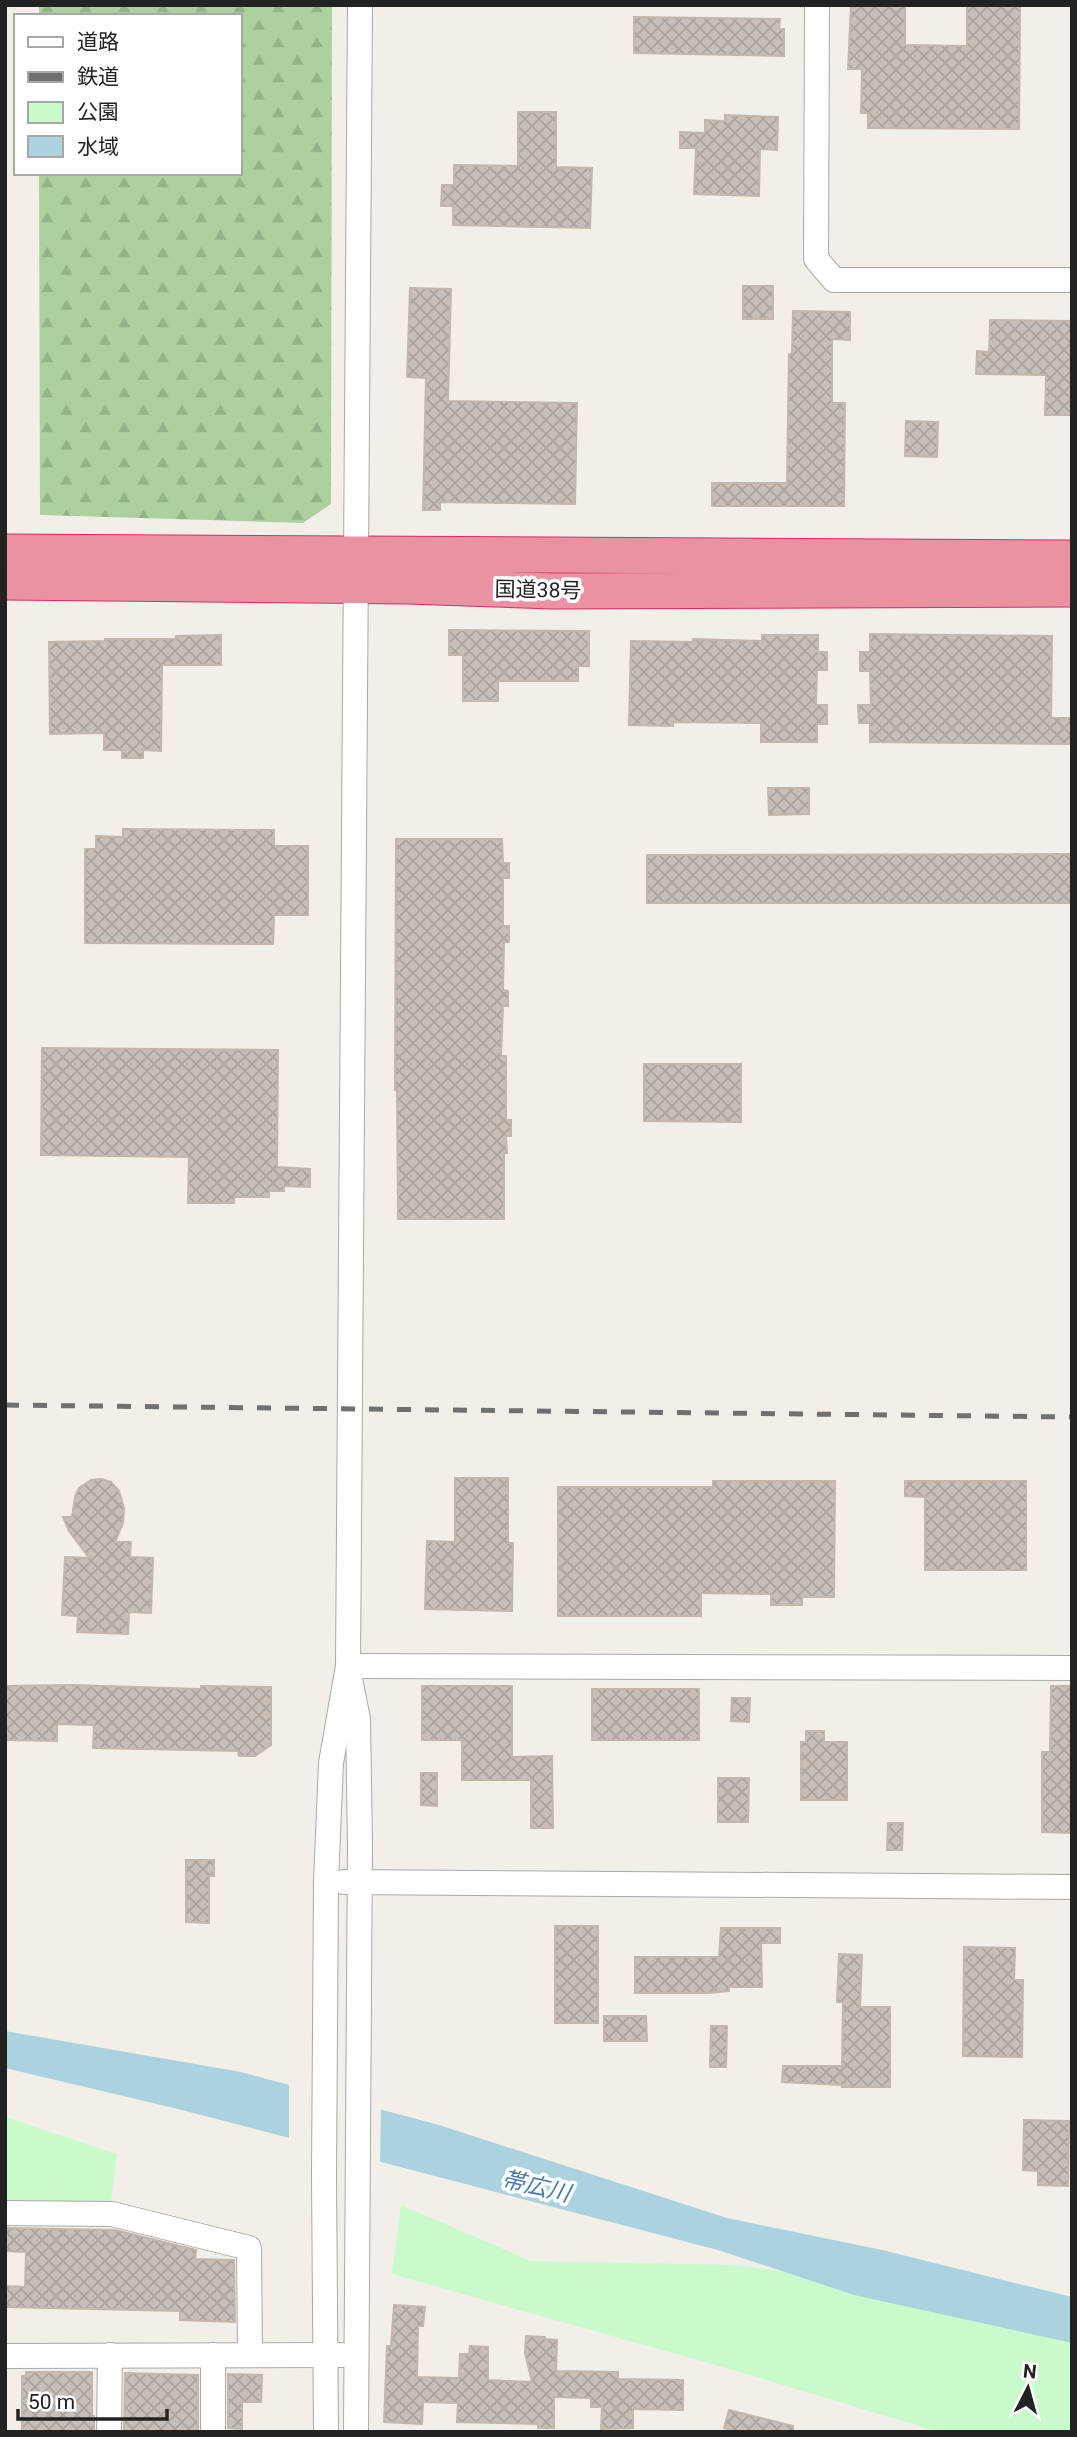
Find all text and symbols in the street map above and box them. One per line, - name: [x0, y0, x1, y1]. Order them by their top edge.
- legend: [14, 14, 242, 175]
- text: 道路: [77, 30, 119, 54]
- text: 鉄道: [77, 65, 119, 89]
- text: 公園: [77, 100, 119, 124]
- text: 水域: [77, 135, 119, 159]
- street label: 国道38号: [494, 577, 582, 603]
- water label: 帯広川: [499, 2166, 575, 2208]
- north arrow: [993, 2353, 1063, 2423]
- text: N: [1022, 2359, 1038, 2384]
- scale bar: [18, 2378, 166, 2422]
- text: 50 m: [28, 2390, 75, 2414]

